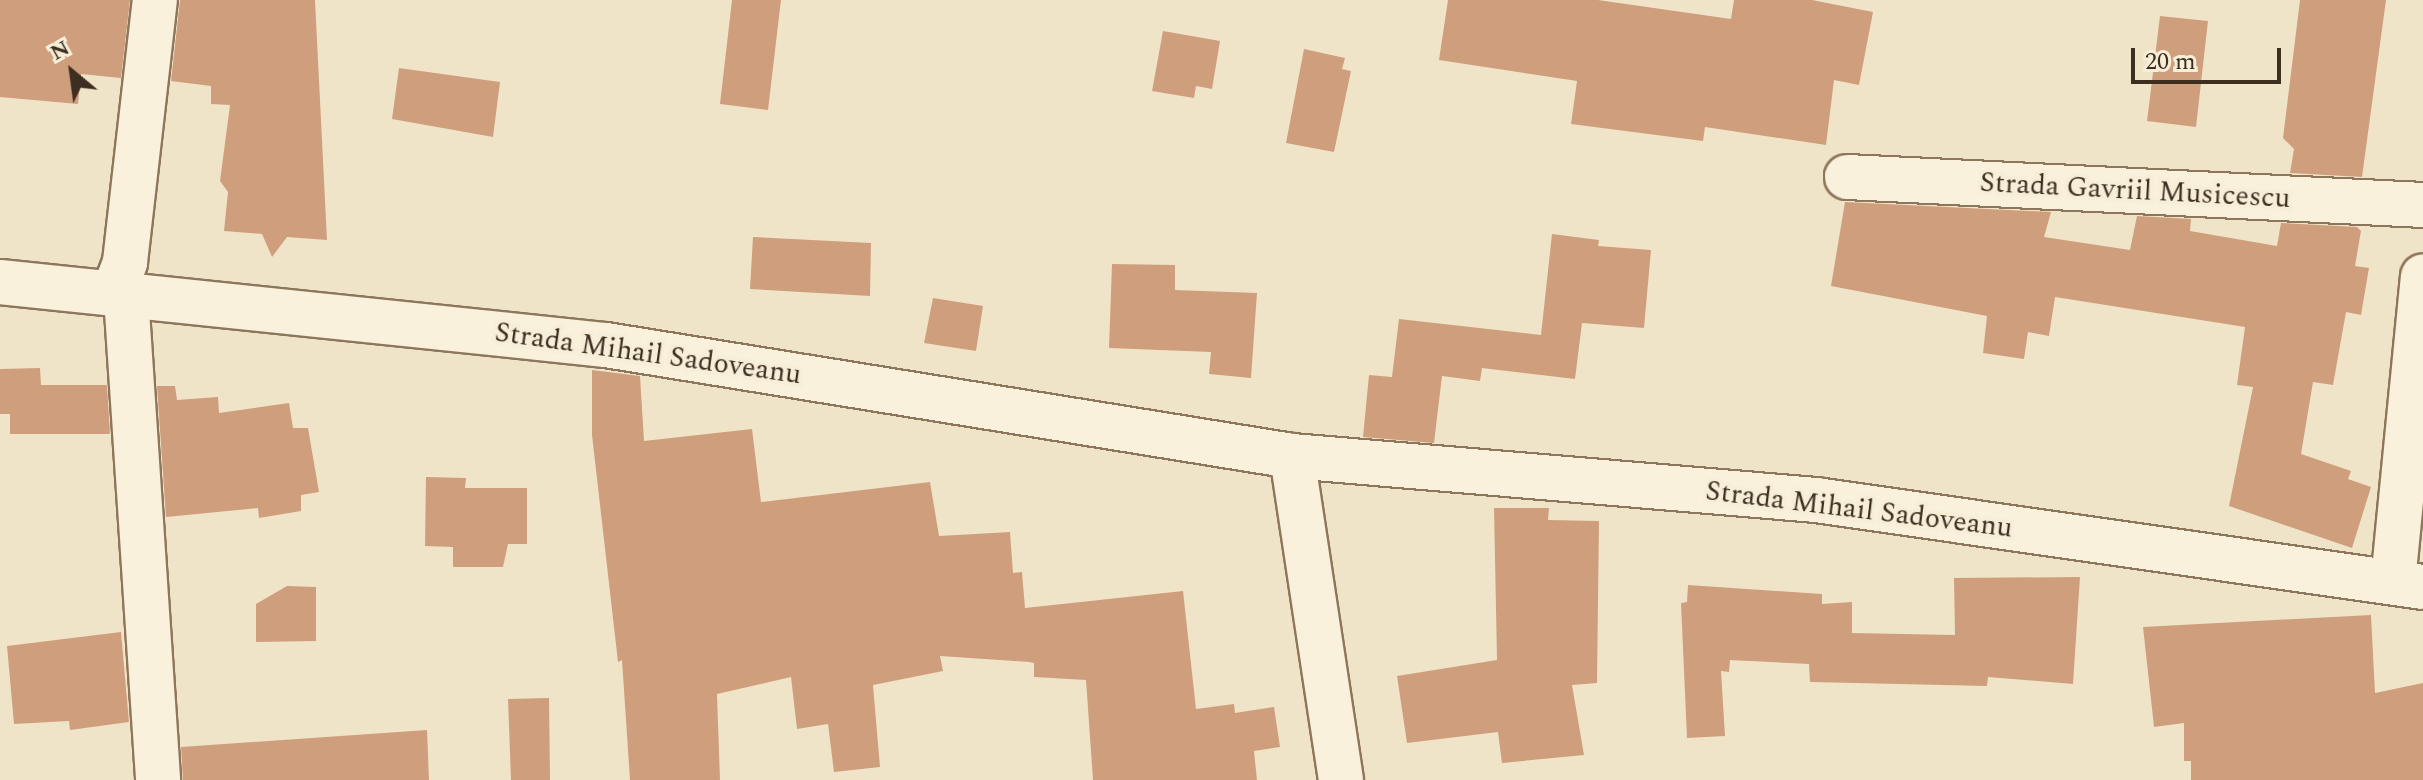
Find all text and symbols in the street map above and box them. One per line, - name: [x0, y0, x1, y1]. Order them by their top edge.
- north arrow: [32, 32, 112, 112]
- text: N: [44, 32, 76, 69]
- scale bar: [2135, 32, 2285, 82]
- text: 20 m: [2145, 44, 2196, 80]
- street label: Strada Gavriil Musicescu: [1979, 166, 2291, 216]
- street label: Strada Mihail Sadoveanu: [493, 316, 803, 392]
- street label: Strada Mihail Sadoveanu: [1704, 474, 2014, 546]

